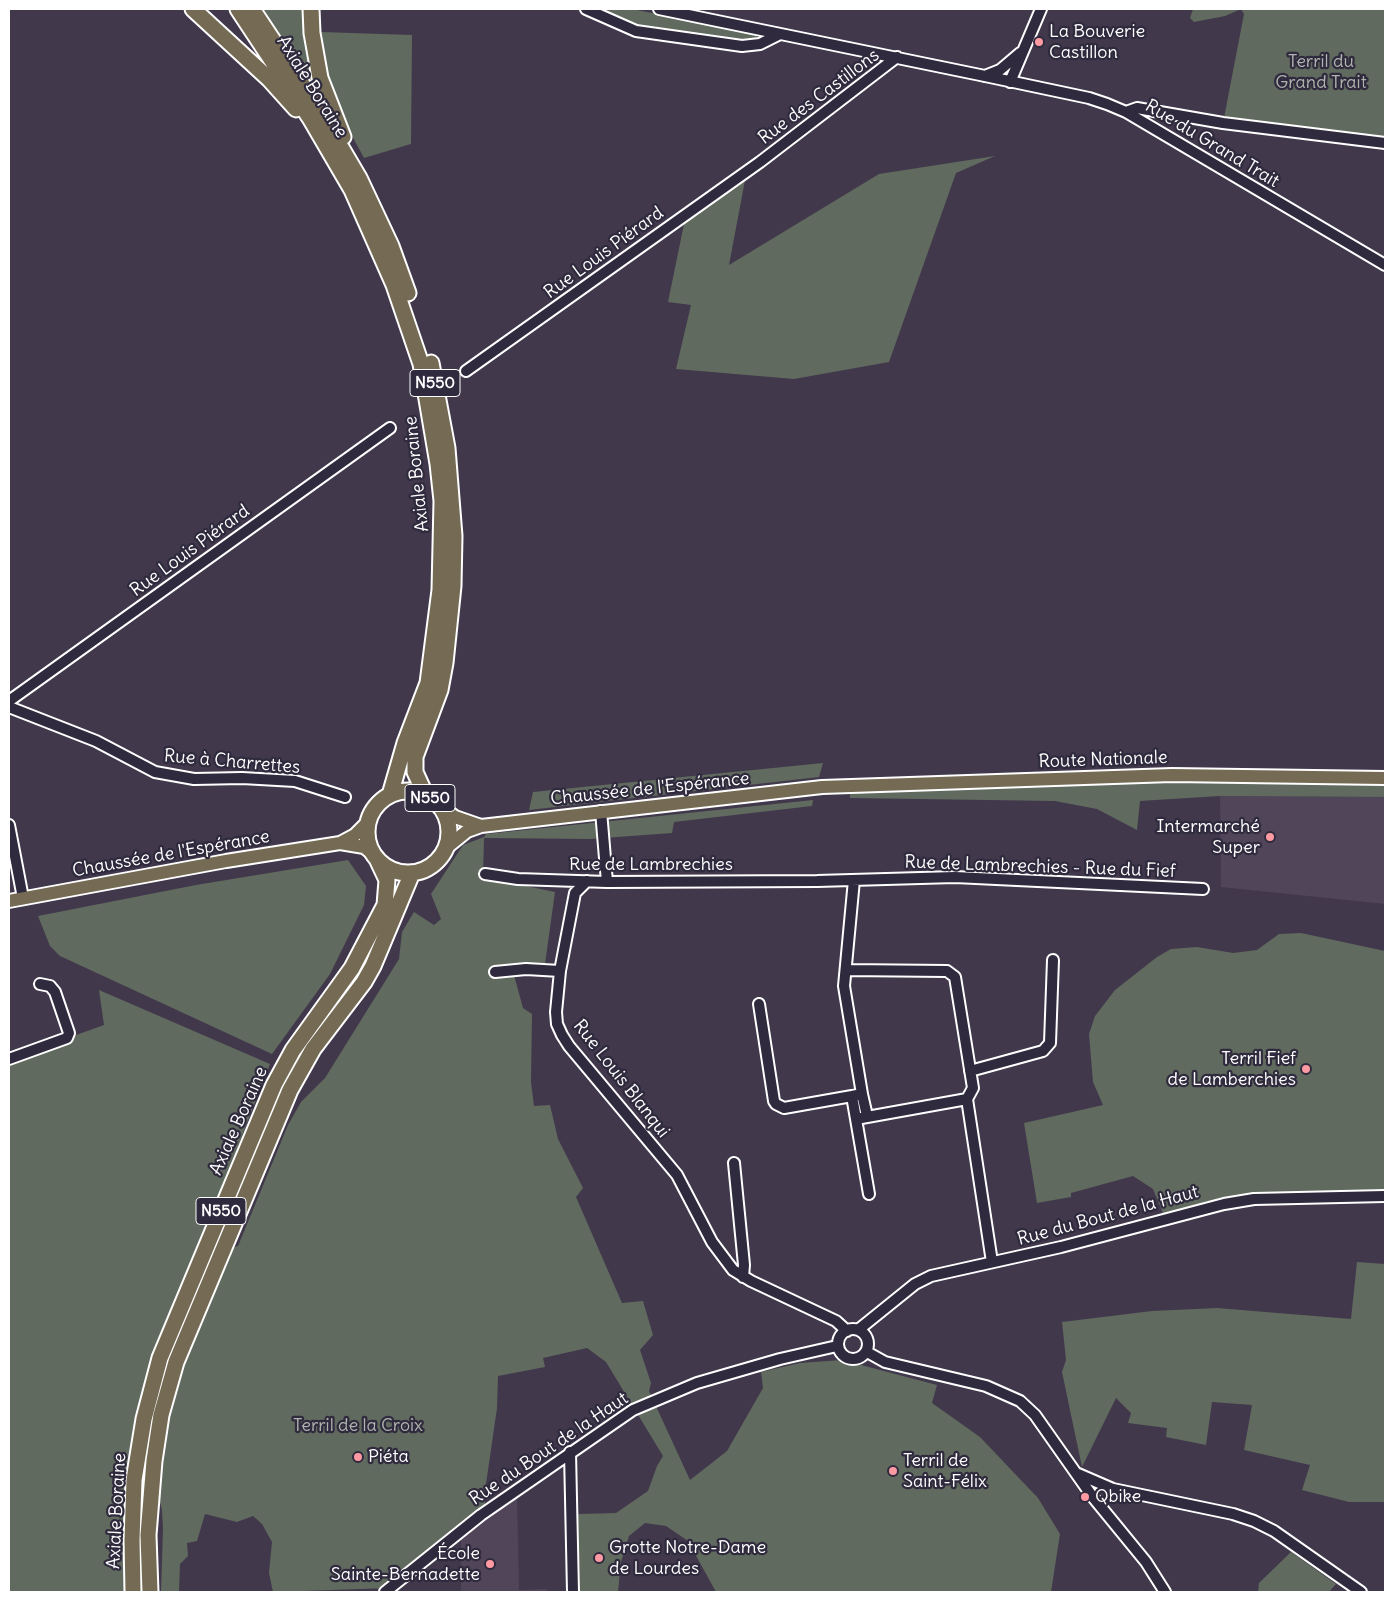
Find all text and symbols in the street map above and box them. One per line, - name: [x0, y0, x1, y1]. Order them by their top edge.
- place label: La Bouverie Castillon: [1049, 21, 1145, 64]
- street label: Axiale Boraine: [272, 32, 352, 142]
- marker: La Bouverie Castillon: [1033, 36, 1045, 48]
- street label: Rue des Castillons: [754, 45, 884, 149]
- park label: Terril du Grand Trait: [1275, 51, 1367, 94]
- street label: Rue du Grand Trait: [1141, 95, 1283, 193]
- street label: Rue Louis Piérard: [540, 202, 668, 304]
- road number: N550: [410, 369, 460, 396]
- street label: Axiale Boraine: [400, 415, 434, 533]
- street label: Rue Louis Piérard: [126, 500, 254, 602]
- street label: Rue à Charrettes: [163, 745, 301, 779]
- street label: Route Nationale: [1038, 747, 1168, 773]
- street label: Chaussée de l'Espérance: [549, 768, 751, 810]
- road number: N550: [405, 784, 455, 811]
- place label: Intermarché Super: [1157, 816, 1260, 859]
- street label: Chaussée de l'Espérance: [71, 826, 271, 882]
- marker: Intermarché Super: [1264, 831, 1276, 843]
- street label: Rue de Lambrechies - Rue du Fief: [904, 851, 1176, 883]
- street label: Rue de Lambrechies: [569, 854, 733, 876]
- street label: Rue Louis Blanqui: [568, 1016, 674, 1142]
- place label: Terril Fief de Lamberchies: [1167, 1048, 1296, 1090]
- marker: Terril Fief de Lamberchies: [1300, 1063, 1312, 1075]
- street label: Axiale Boraine: [205, 1064, 273, 1178]
- street label: Rue du Bout de la Haut: [1015, 1181, 1201, 1251]
- road number: N550: [196, 1198, 246, 1224]
- street label: Rue du Bout de la Haut: [466, 1388, 632, 1510]
- park label: Terril de la Croix: [293, 1415, 423, 1437]
- place label: Piéta: [368, 1446, 409, 1468]
- place label: Terril de Saint-Félix: [903, 1450, 987, 1492]
- marker: Piéta: [352, 1451, 364, 1463]
- street label: Axiale Boraine: [103, 1452, 131, 1570]
- marker: Terril de Saint-Félix: [887, 1465, 899, 1477]
- place label: Qbike: [1095, 1486, 1141, 1508]
- marker: Qbike: [1079, 1491, 1091, 1503]
- place label: Grotte Notre-Dame de Lourdes: [609, 1537, 766, 1580]
- place label: École Sainte-Bernadette: [331, 1543, 480, 1586]
- marker: Grotte Notre-Dame de Lourdes: [593, 1552, 605, 1564]
- marker: École Sainte-Bernadette: [484, 1558, 496, 1570]

